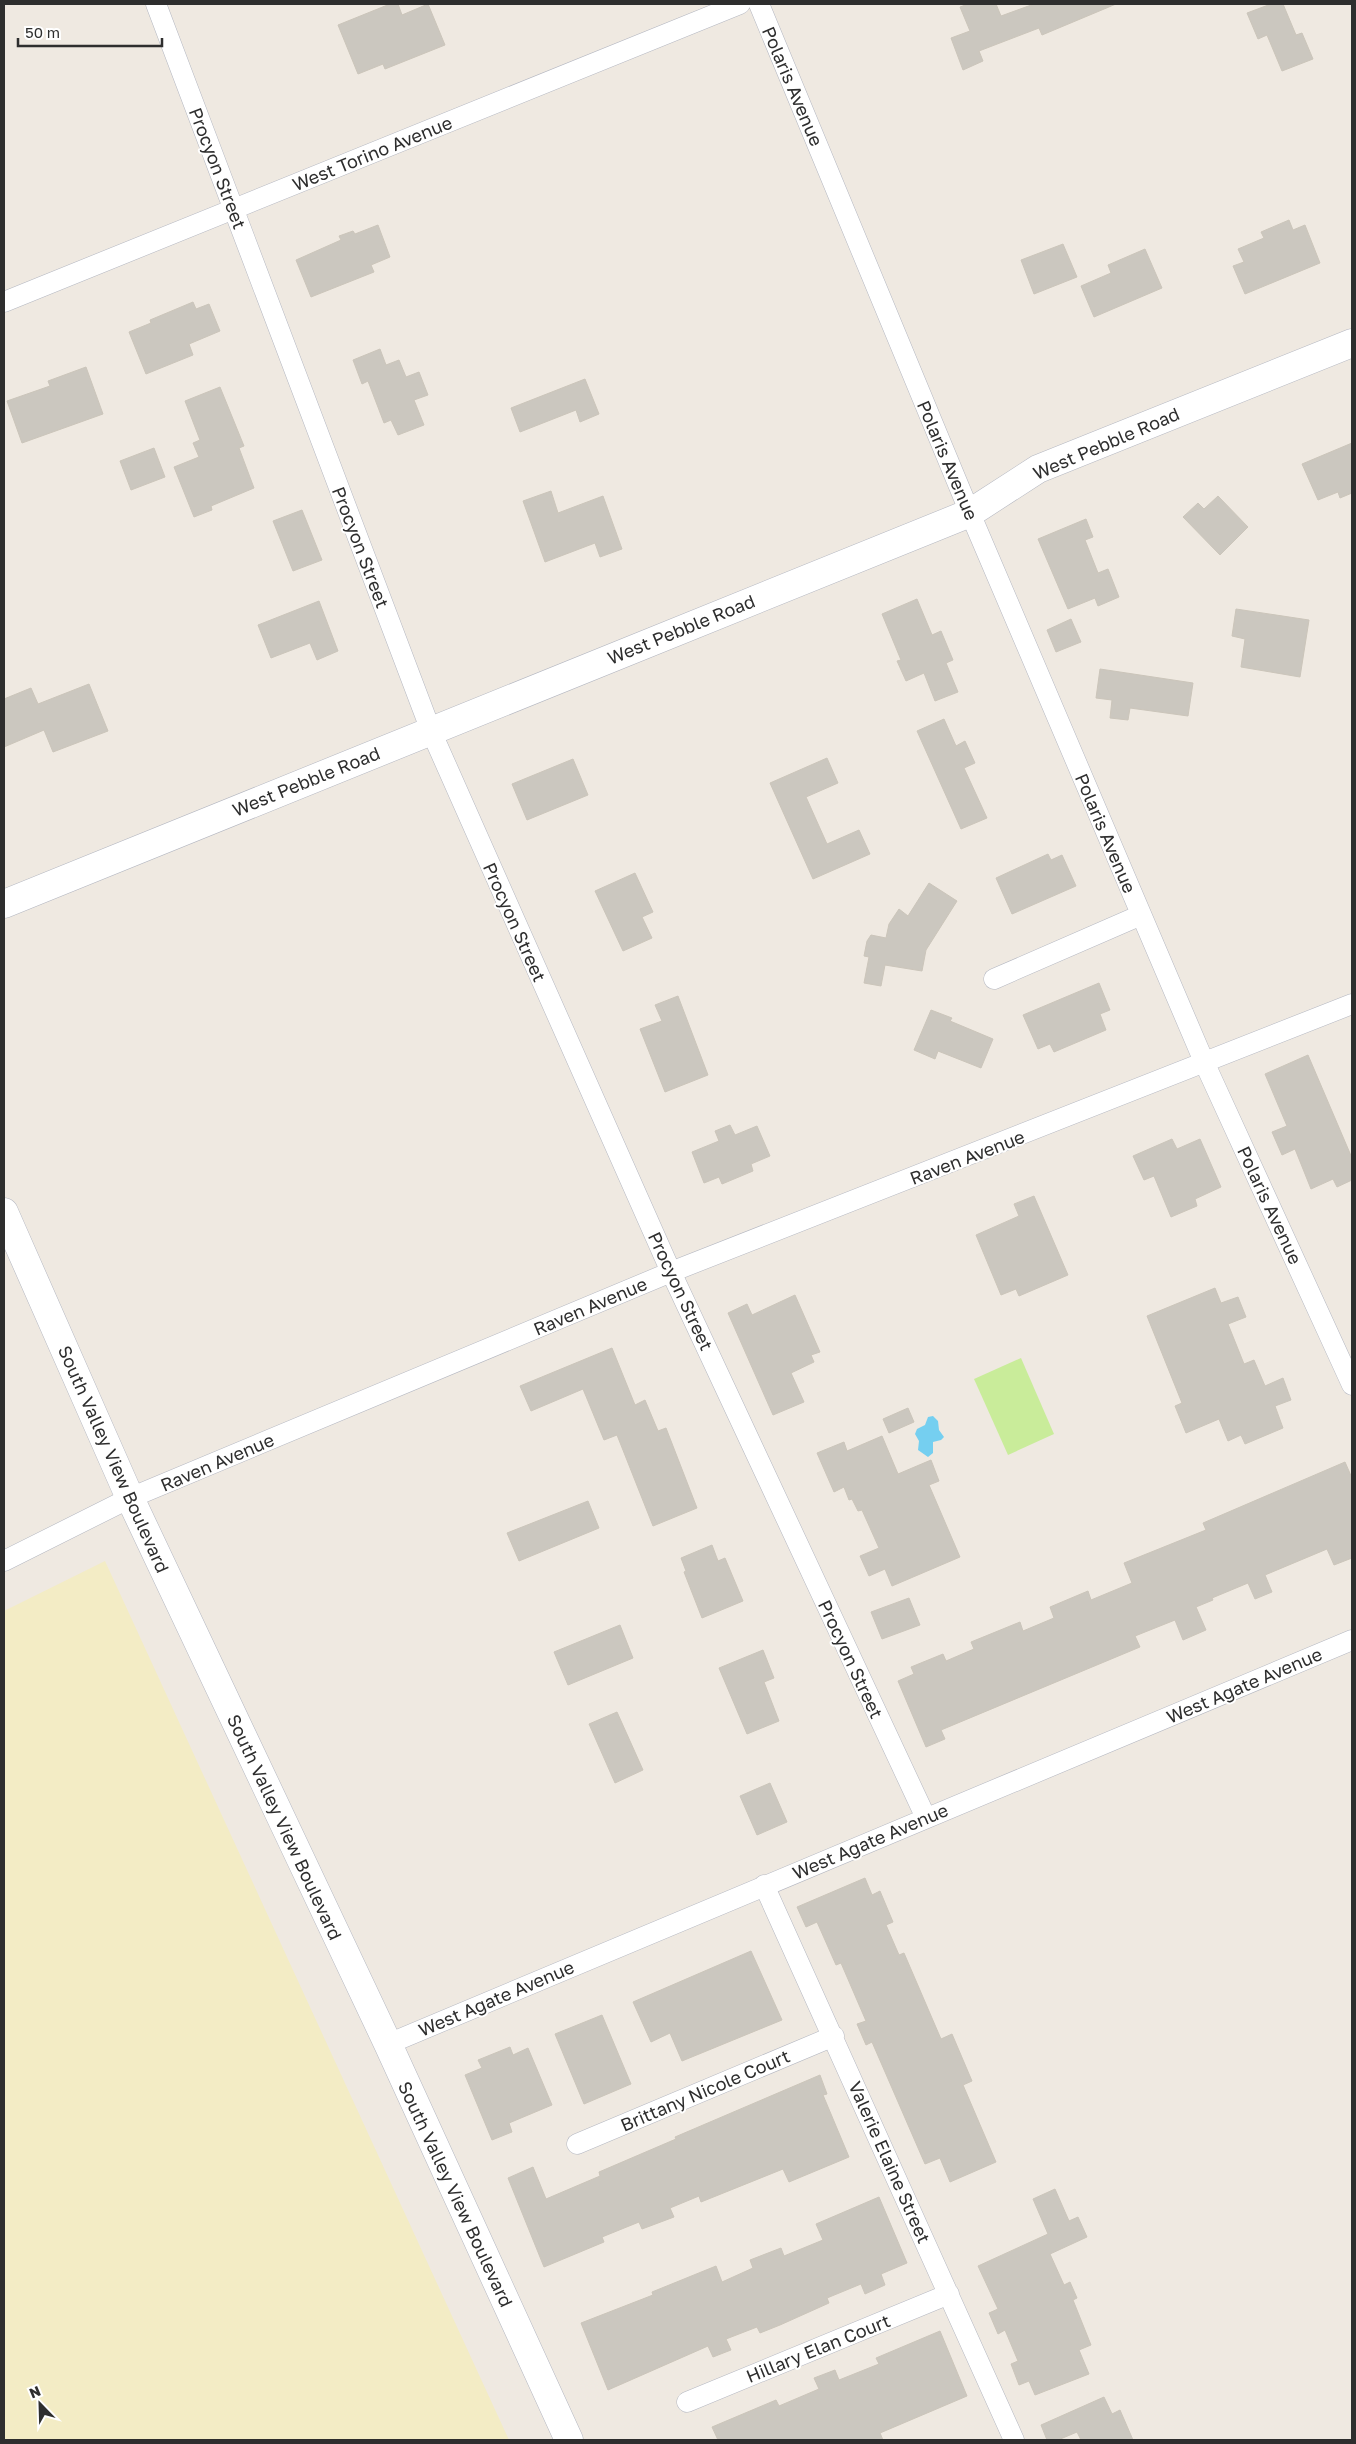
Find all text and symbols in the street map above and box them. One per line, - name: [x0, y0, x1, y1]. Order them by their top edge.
- scale bar: [18, 15, 161, 47]
- text: 50 m: [25, 23, 60, 41]
- street label: Polaris Avenue: [758, 23, 828, 149]
- street label: Procyon Street: [185, 104, 251, 232]
- street label: West Torino Avenue: [289, 111, 455, 195]
- street label: Polaris Avenue: [913, 397, 983, 523]
- street label: West Pebble Road: [1029, 402, 1183, 484]
- street label: Procyon Street: [328, 483, 394, 611]
- street label: West Pebble Road: [604, 589, 758, 669]
- street label: West Pebble Road: [229, 741, 383, 821]
- street label: Polaris Avenue: [1071, 770, 1141, 896]
- street label: Procyon Street: [479, 859, 551, 985]
- street label: Raven Avenue: [907, 1125, 1027, 1189]
- street label: Polaris Avenue: [1233, 1142, 1307, 1268]
- street label: Procyon Street: [644, 1228, 718, 1354]
- street label: Raven Avenue: [530, 1272, 650, 1340]
- street label: South Valley View Boulevard: [54, 1342, 174, 1576]
- street label: Raven Avenue: [157, 1428, 277, 1496]
- street label: Procyon Street: [814, 1596, 888, 1722]
- street label: West Agate Avenue: [1163, 1642, 1325, 1728]
- street label: South Valley View Boulevard: [223, 1711, 347, 1943]
- street label: West Agate Avenue: [789, 1798, 951, 1884]
- street label: West Agate Avenue: [415, 1955, 577, 2041]
- street label: Brittany Nicole Court: [617, 2044, 793, 2136]
- street label: South Valley View Boulevard: [394, 2078, 518, 2310]
- street label: Valerie Elaine Street: [844, 2078, 936, 2246]
- street label: Hillary Elan Court: [743, 2309, 893, 2387]
- north arrow: [15, 2379, 65, 2429]
- text: N: [27, 2382, 43, 2401]

